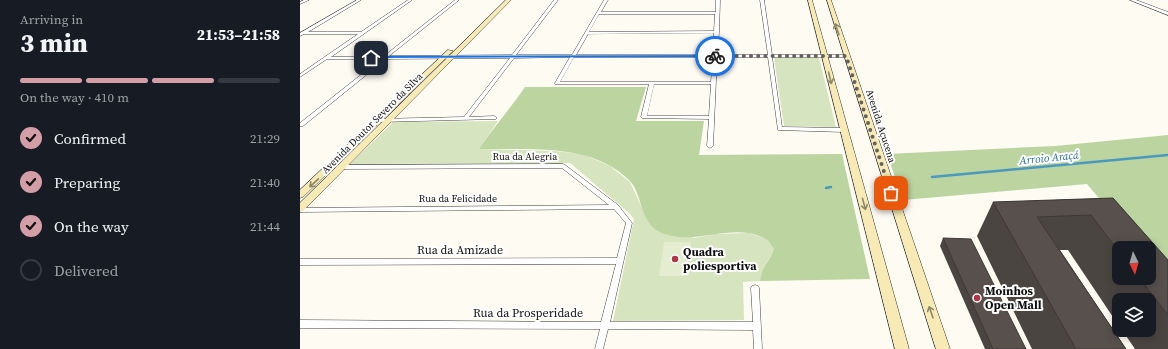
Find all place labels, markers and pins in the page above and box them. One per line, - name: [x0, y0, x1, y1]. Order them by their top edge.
- pin: [354, 41, 388, 75]
- pin: [874, 176, 908, 210]
- place label: Quadra poliesportiva: [683, 244, 757, 274]
- marker: Quadra poliesportiva: [670, 254, 680, 264]
- place label: Moinhos Open Mall: [985, 283, 1042, 313]
- marker: Moinhos Open Mall: [972, 293, 982, 303]

